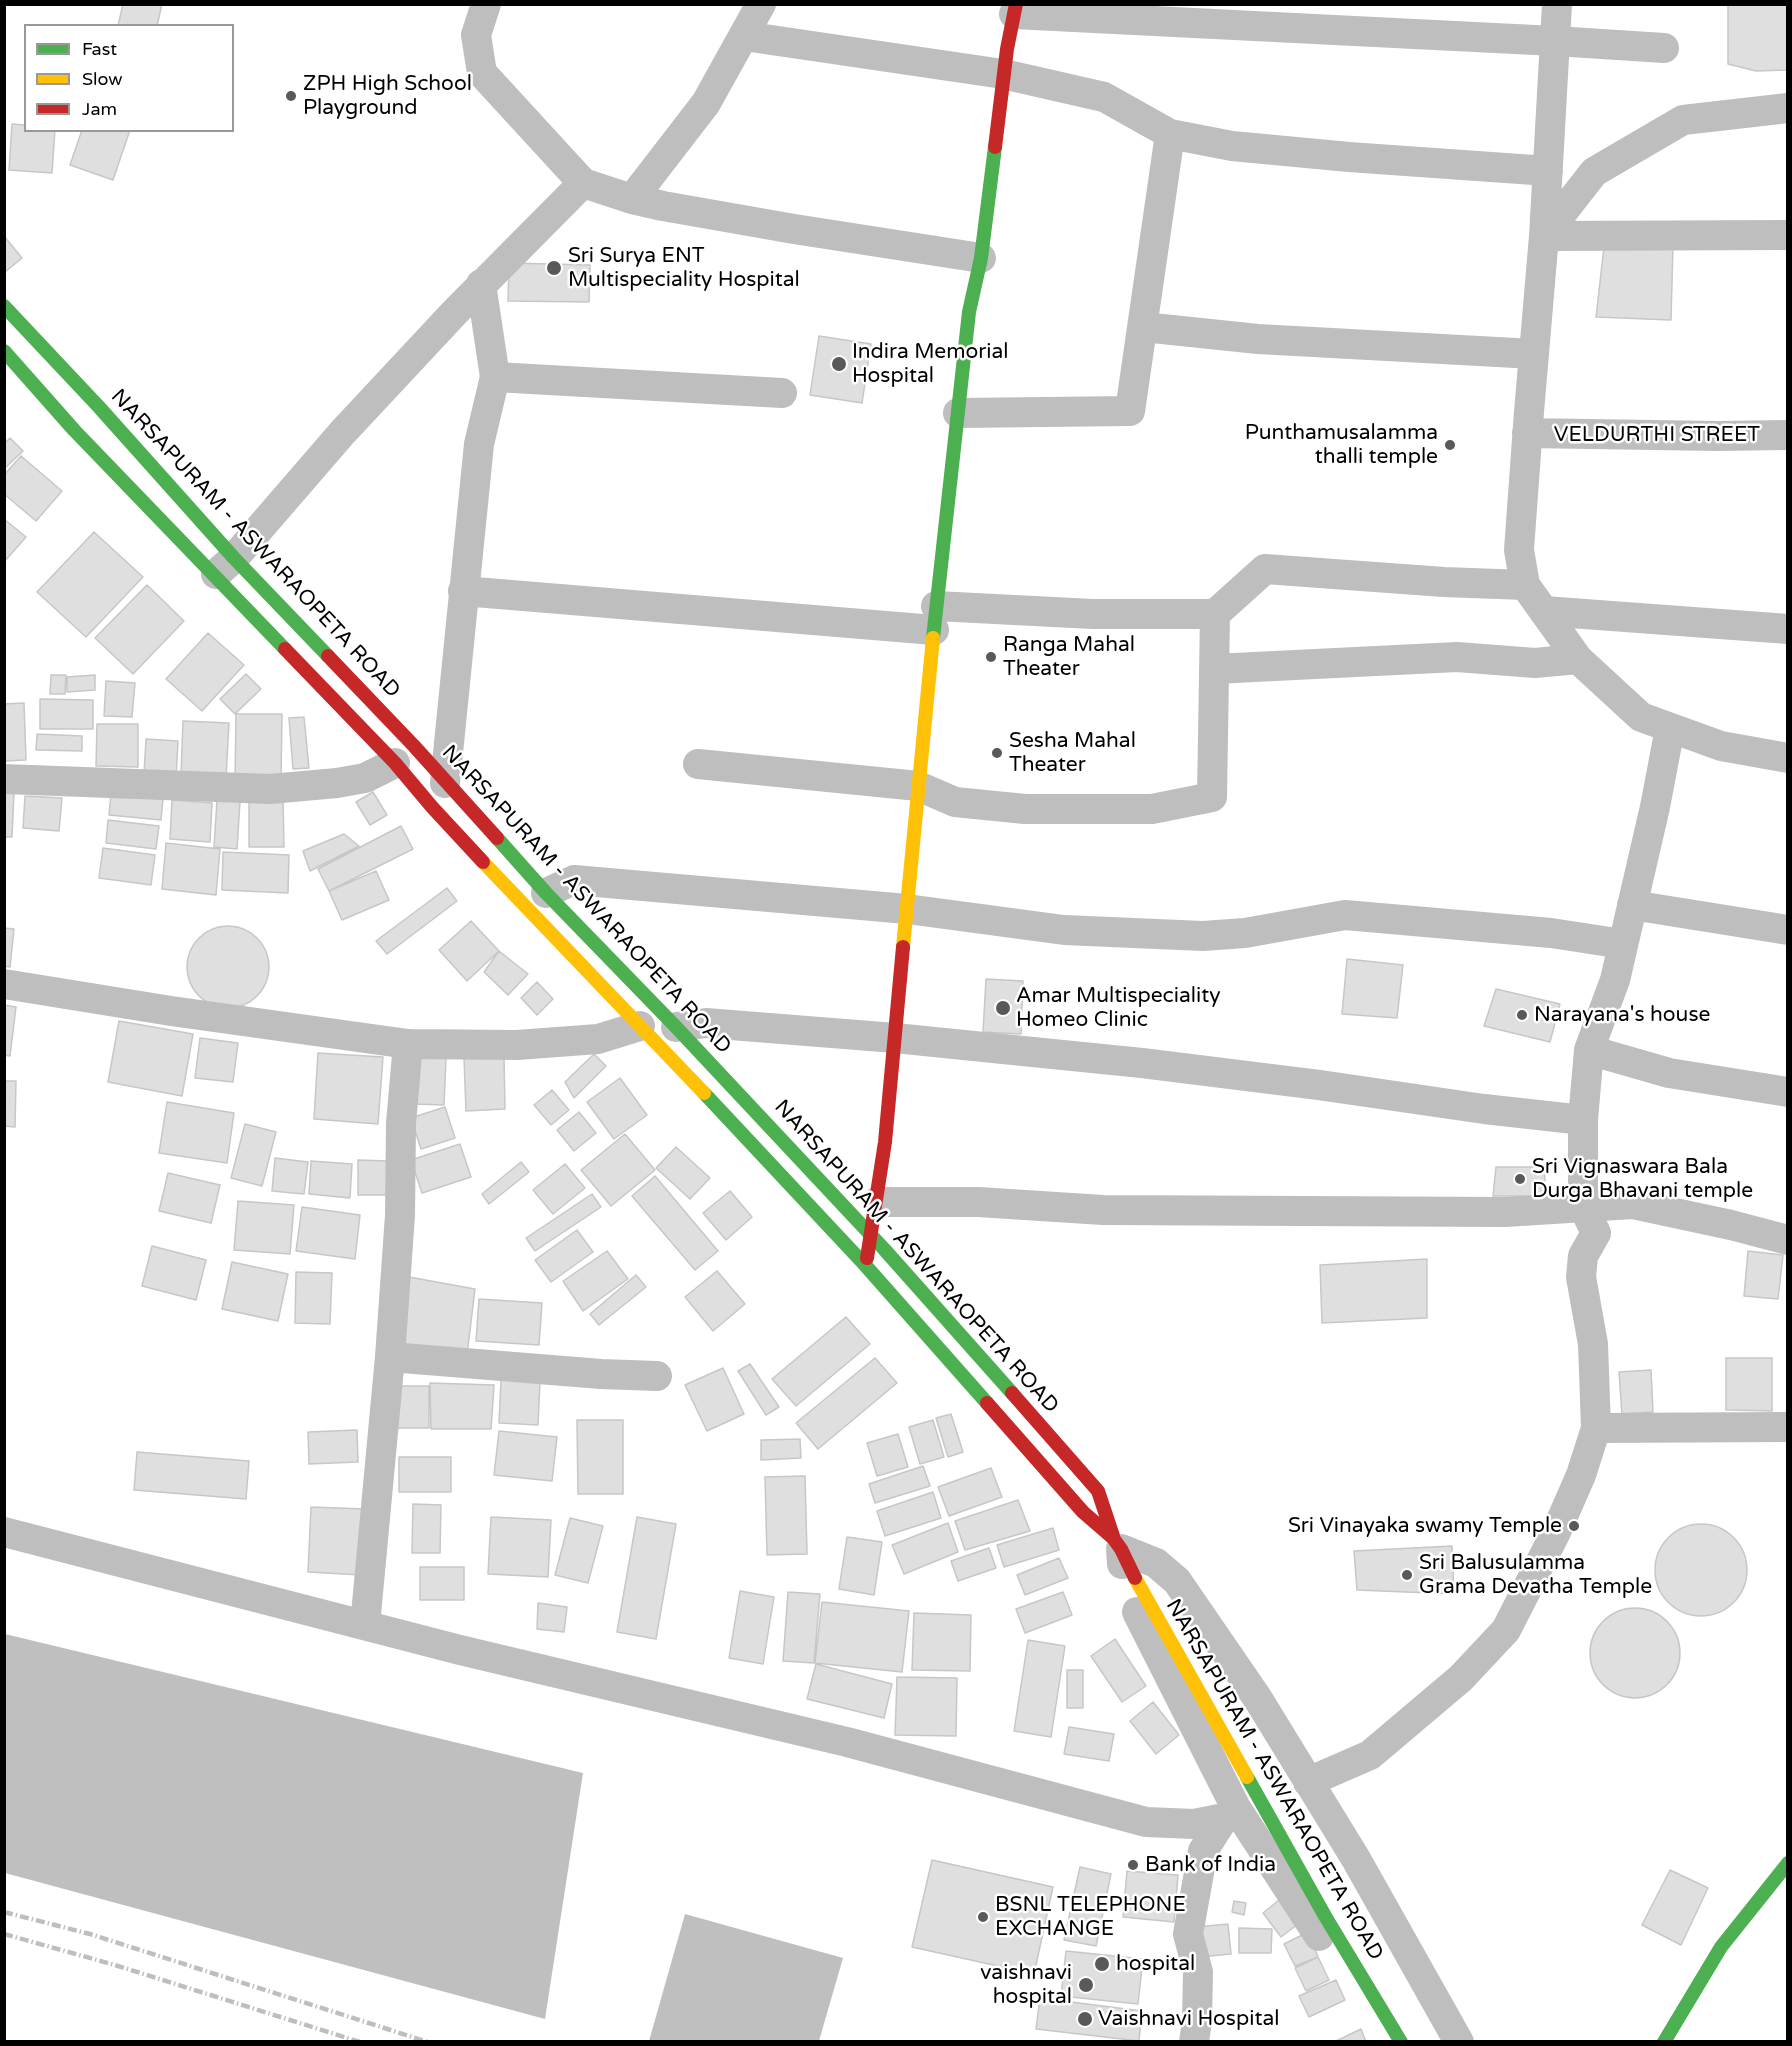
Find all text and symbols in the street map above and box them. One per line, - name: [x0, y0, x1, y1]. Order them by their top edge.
- legend: [24, 24, 234, 132]
- text: Fast: [82, 38, 117, 60]
- text: Slow: [82, 68, 123, 90]
- place label: ZPH High School Playground: [303, 71, 472, 121]
- marker: ZPH High School Playground: [284, 89, 298, 103]
- text: Jam: [82, 98, 117, 120]
- place label: Sri Surya ENT Multispeciality Hospital: [568, 243, 800, 293]
- marker: Sri Surya ENT Multispeciality Hospital: [545, 259, 563, 277]
- place label: Indira Memorial Hospital: [852, 339, 1009, 389]
- marker: Indira Memorial Hospital: [830, 355, 848, 373]
- street label: NARSAPURAM - ASWARAOPETA ROAD: [105, 385, 405, 703]
- place label: Punthamusalamma thalli temple: [1245, 420, 1438, 470]
- street label: VELDURTHI STREET: [1554, 422, 1760, 448]
- marker: Punthamusalamma thalli temple: [1443, 438, 1457, 452]
- place label: Ranga Mahal Theater: [1003, 632, 1135, 682]
- marker: Ranga Mahal Theater: [984, 650, 998, 664]
- place label: Sesha Mahal Theater: [1009, 728, 1136, 778]
- street label: NARSAPURAM - ASWARAOPETA ROAD: [436, 741, 736, 1059]
- marker: Sesha Mahal Theater: [990, 746, 1004, 760]
- place label: Amar Multispeciality Homeo Clinic: [1016, 983, 1220, 1033]
- marker: Amar Multispeciality Homeo Clinic: [994, 999, 1012, 1017]
- place label: Narayana's house: [1534, 1002, 1710, 1028]
- marker: Narayana's house: [1515, 1008, 1529, 1022]
- street label: NARSAPURAM - ASWARAOPETA ROAD: [769, 1095, 1063, 1419]
- place label: Sri Vignaswara Bala Durga Bhavani temple: [1532, 1154, 1753, 1204]
- marker: Sri Vignaswara Bala Durga Bhavani temple: [1513, 1172, 1527, 1186]
- place label: Sri Vinayaka swamy Temple: [1288, 1513, 1562, 1539]
- marker: Sri Vinayaka swamy Temple: [1567, 1519, 1581, 1533]
- place label: Sri Balusulamma Grama Devatha Temple: [1419, 1550, 1652, 1600]
- marker: Sri Balusulamma Grama Devatha Temple: [1400, 1568, 1414, 1582]
- street label: NARSAPURAM - ASWARAOPETA ROAD: [1160, 1595, 1388, 1965]
- place label: Bank of India: [1145, 1852, 1276, 1878]
- marker: Bank of India: [1126, 1858, 1140, 1872]
- place label: BSNL TELEPHONE EXCHANGE: [995, 1892, 1186, 1942]
- marker: BSNL TELEPHONE EXCHANGE: [976, 1910, 990, 1924]
- place label: hospital: [1116, 1951, 1195, 1977]
- marker: hospital: [1093, 1955, 1111, 1973]
- place label: vaishnavi hospital: [980, 1960, 1072, 2010]
- marker: vaishnavi hospital: [1077, 1976, 1095, 1994]
- place label: Vaishnavi Hospital: [1098, 2006, 1279, 2032]
- marker: Vaishnavi Hospital: [1076, 2010, 1094, 2028]

